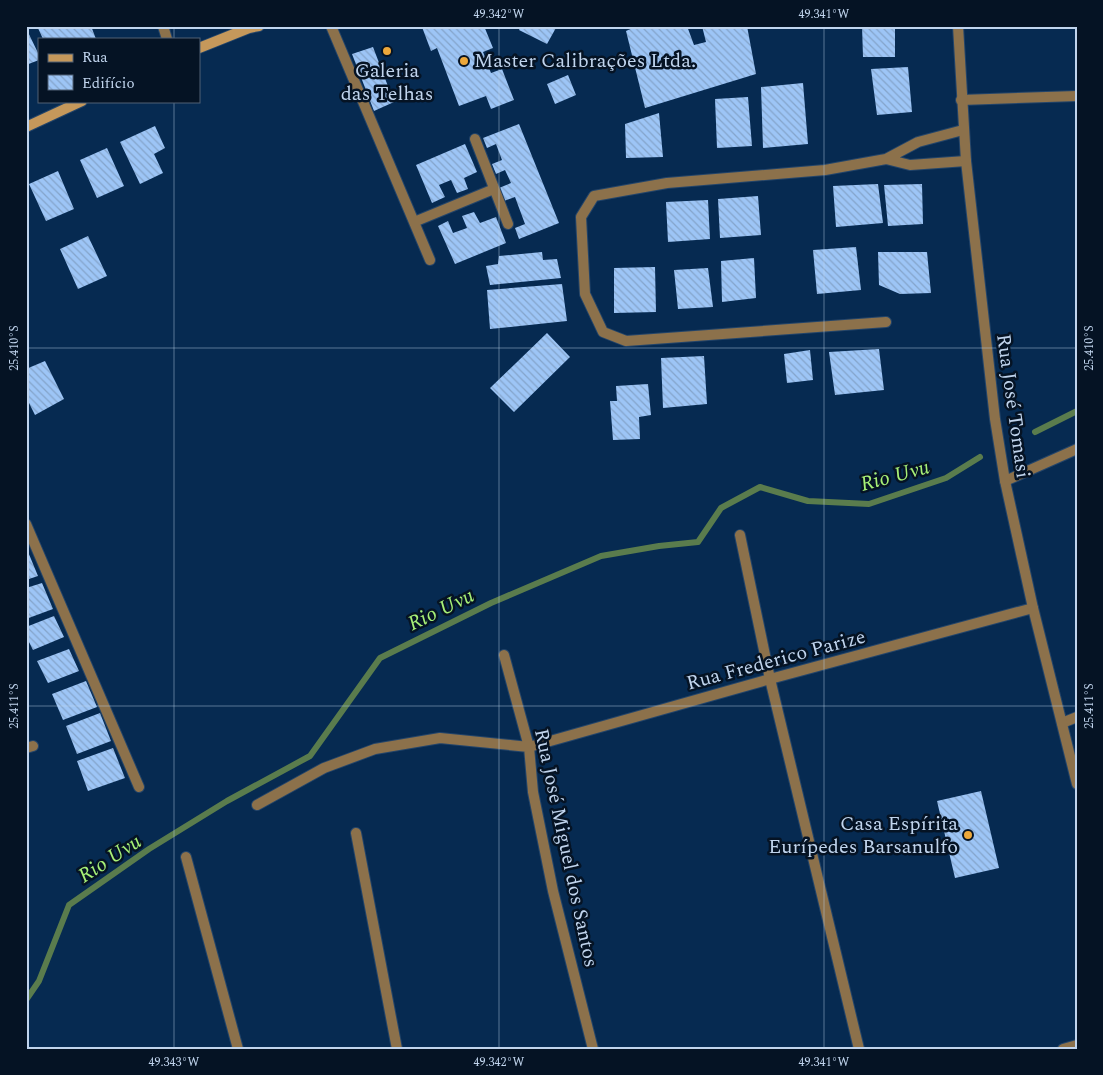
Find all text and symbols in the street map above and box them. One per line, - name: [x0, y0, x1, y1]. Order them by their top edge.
- text: 49.342°W: [474, 5, 525, 24]
- text: 49.341°W: [799, 5, 850, 24]
- legend: [38, 38, 200, 102]
- marker: Galeria das Telhas: [381, 45, 393, 57]
- text: Rua: [82, 46, 108, 69]
- place label: Master Calibrações Ltda.: [474, 46, 696, 76]
- marker: Master Calibrações Ltda.: [458, 55, 470, 67]
- place label: Galeria das Telhas: [341, 56, 433, 109]
- text: Edifício: [82, 72, 135, 95]
- text: 25.410°S: [5, 325, 24, 371]
- text: 25.410°S: [1080, 325, 1099, 371]
- street label: Rua José Tomasi: [988, 332, 1038, 480]
- water label: Rio Uvu: [857, 451, 933, 501]
- water label: Rio Uvu: [402, 580, 480, 640]
- street label: Rua Frederico Parize: [683, 622, 869, 698]
- text: 25.411°S: [5, 683, 24, 729]
- text: 25.411°S: [1080, 683, 1099, 729]
- street label: Rua José Miguel dos Santos: [526, 726, 606, 970]
- place label: Casa Espírita Eurípedes Barsanulfo: [768, 809, 958, 862]
- water label: Rio Uvu: [72, 826, 148, 892]
- marker: Casa Espírita Eurípedes Barsanulfo: [962, 829, 974, 841]
- text: 49.343°W: [149, 1053, 200, 1072]
- text: 49.342°W: [474, 1053, 525, 1072]
- text: 49.341°W: [799, 1053, 850, 1072]

